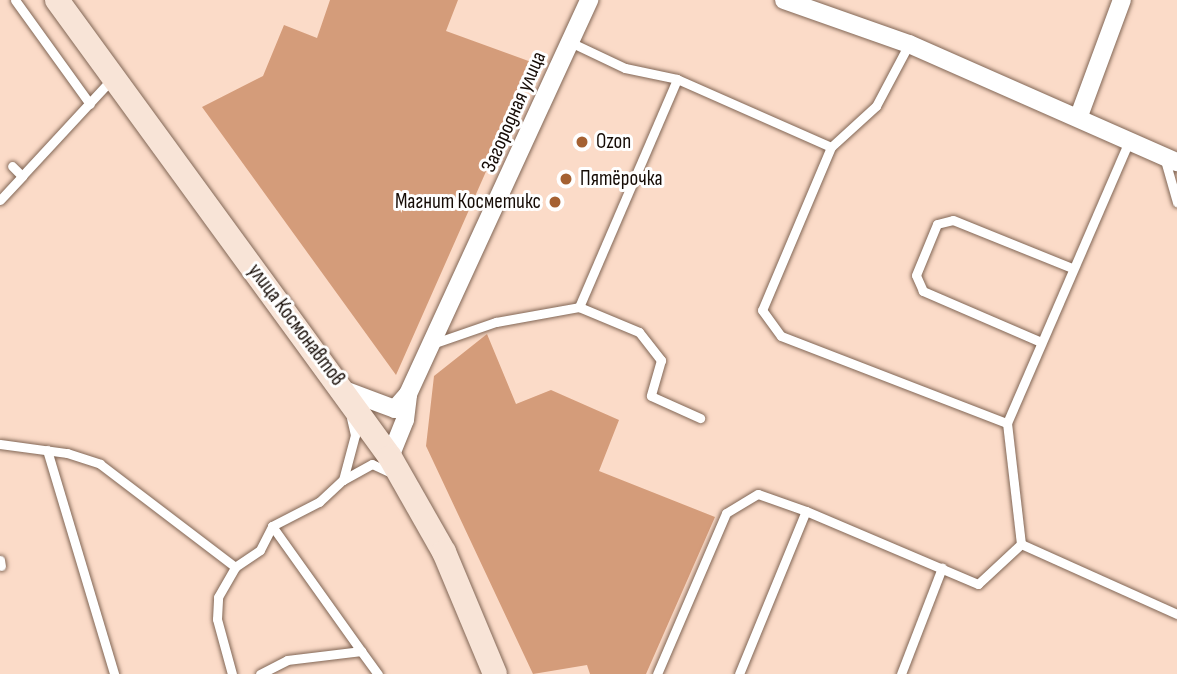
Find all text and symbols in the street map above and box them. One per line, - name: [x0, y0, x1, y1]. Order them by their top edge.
- street label: Загородная улица: [476, 48, 552, 176]
- place label: Ozon: [596, 129, 631, 155]
- marker: Ozon: [574, 134, 590, 150]
- place label: Пятёрочка: [580, 166, 663, 192]
- marker: Пятёрочка: [558, 171, 574, 187]
- place label: Магнит Косметикс: [395, 189, 541, 215]
- marker: Магнит Косметикс: [547, 194, 563, 210]
- street label: улица Космонавтов: [242, 259, 350, 391]

